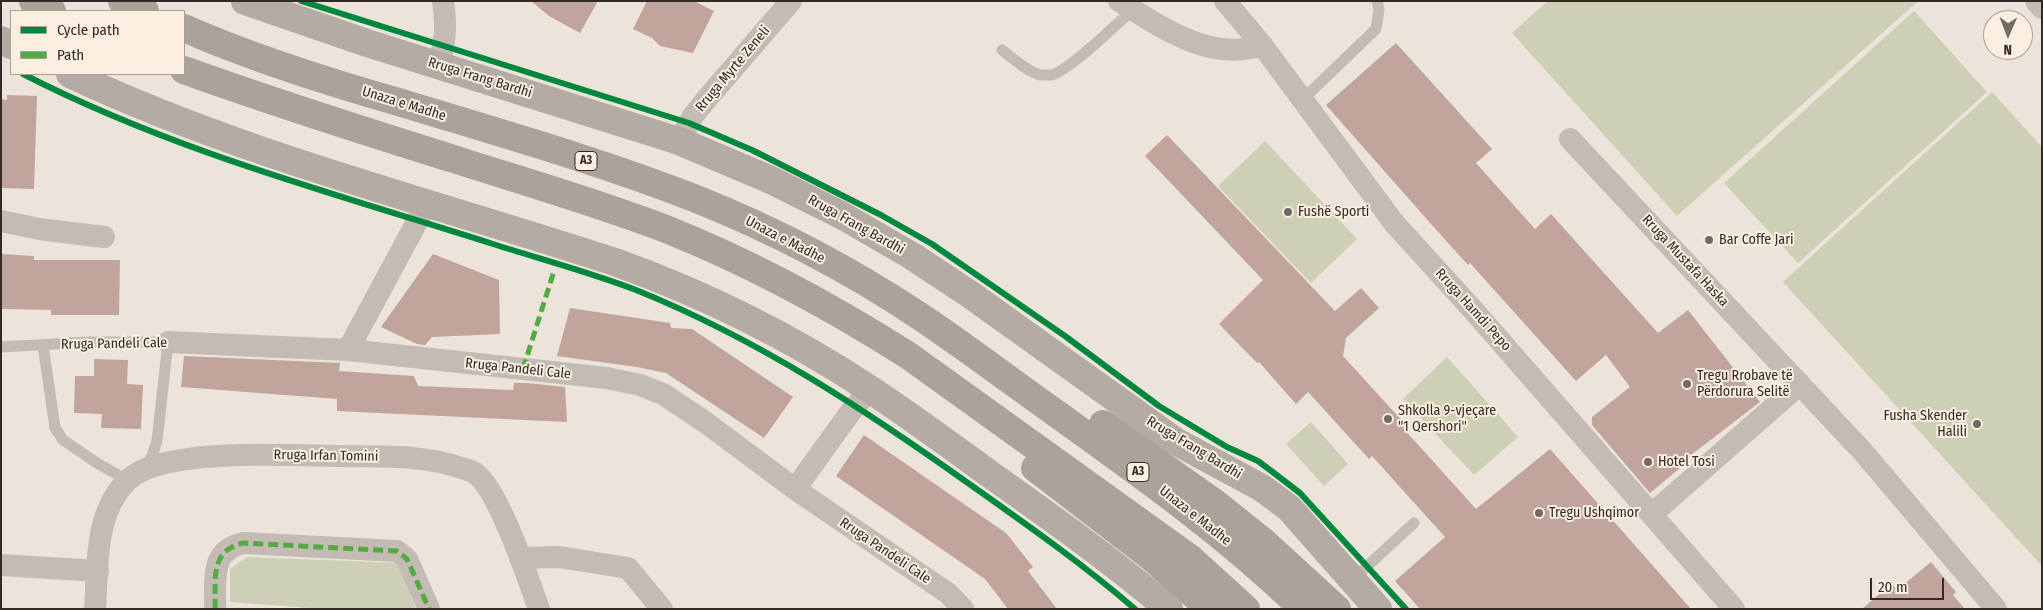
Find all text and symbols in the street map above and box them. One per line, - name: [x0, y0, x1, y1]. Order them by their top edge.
- legend: [10, 10, 185, 75]
- north arrow: [1983, 10, 2033, 60]
- text: Cycle path: [57, 21, 120, 39]
- street label: Rruga Myrte Zeneli: [692, 23, 774, 115]
- text: N: [2003, 41, 2012, 58]
- text: Path: [57, 46, 84, 64]
- street label: Rruga Frang Bardhi: [426, 54, 534, 102]
- street label: Unaza e Madhe: [360, 83, 448, 125]
- road number: A3: [575, 152, 597, 170]
- street label: Rruga Frang Bardhi: [805, 191, 907, 259]
- place label: Fushë Sporti: [1298, 204, 1369, 220]
- marker: Fushë Sporti: [1282, 206, 1294, 218]
- street label: Rruga Mustafa Haska: [1638, 212, 1732, 310]
- street label: Unaza e Madhe: [743, 213, 827, 267]
- place label: Bar Coffe Jari: [1719, 232, 1794, 248]
- marker: Bar Coffe Jari: [1703, 234, 1715, 246]
- street label: Rruga Hamdi Pepo: [1432, 265, 1514, 355]
- street label: Rruga Pandeli Cale: [61, 335, 167, 353]
- street label: Rruga Pandeli Cale: [464, 355, 572, 383]
- place label: Tregu Rrobave të Përdorura Selitë: [1697, 368, 1793, 401]
- marker: Tregu Rrobave të Përdorura Selitë: [1681, 378, 1693, 390]
- place label: Shkolla 9-vjeçare "1 Qershori": [1398, 403, 1496, 436]
- place label: Fusha Skender Halili: [1884, 408, 1967, 441]
- street label: Rruga Frang Bardhi: [1143, 413, 1245, 483]
- marker: Shkolla 9-vjeçare "1 Qershori": [1382, 413, 1394, 425]
- marker: Fusha Skender Halili: [1971, 418, 1983, 430]
- street label: Rruga Irfan Tomini: [274, 447, 378, 465]
- place label: Hotel Tosi: [1658, 454, 1715, 470]
- marker: Hotel Tosi: [1642, 456, 1654, 468]
- road number: A3: [1127, 462, 1149, 482]
- street label: Unaza e Madhe: [1156, 483, 1234, 549]
- place label: Tregu Ushqimor: [1549, 505, 1639, 521]
- marker: Tregu Ushqimor: [1533, 507, 1545, 519]
- street label: Rruga Pandeli Cale: [836, 514, 934, 588]
- scale bar: [1873, 568, 1947, 600]
- text: 20 m: [1878, 578, 1908, 596]

